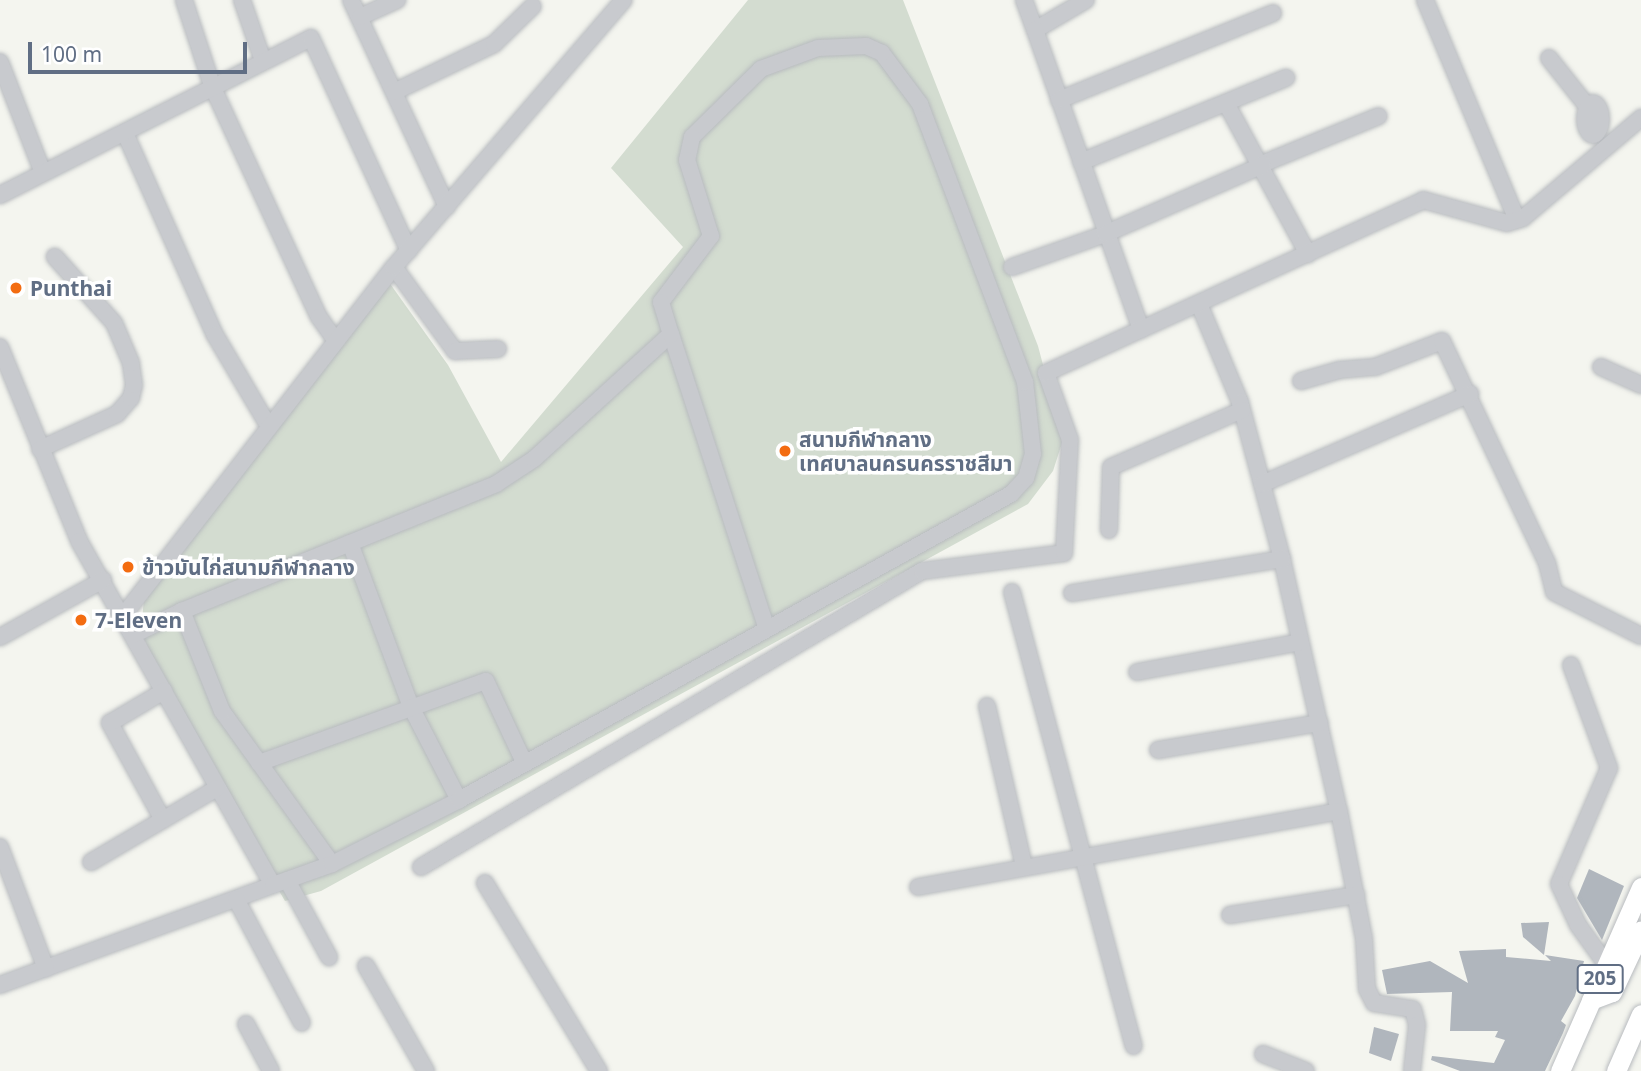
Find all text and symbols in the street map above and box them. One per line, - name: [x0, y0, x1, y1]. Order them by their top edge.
- scale bar: [32, 28, 250, 72]
- text: 100 m: [41, 40, 102, 68]
- place label: Punthai: [30, 275, 112, 301]
- marker: Punthai: [8, 280, 24, 296]
- place label: สนามกีฬากลาง เทศบาลนครนครราชสีมา: [799, 426, 1013, 476]
- marker: สนามกีฬากลาง เทศบาลนครนครราชสีมา: [777, 443, 793, 459]
- place label: ข้าวมันไก่สนามกีฬากลาง: [142, 554, 355, 580]
- marker: ข้าวมันไก่สนามกีฬากลาง: [120, 559, 136, 575]
- place label: 7-Eleven: [95, 607, 182, 633]
- marker: 7-Eleven: [73, 612, 89, 628]
- road number: 205: [1576, 964, 1624, 995]

